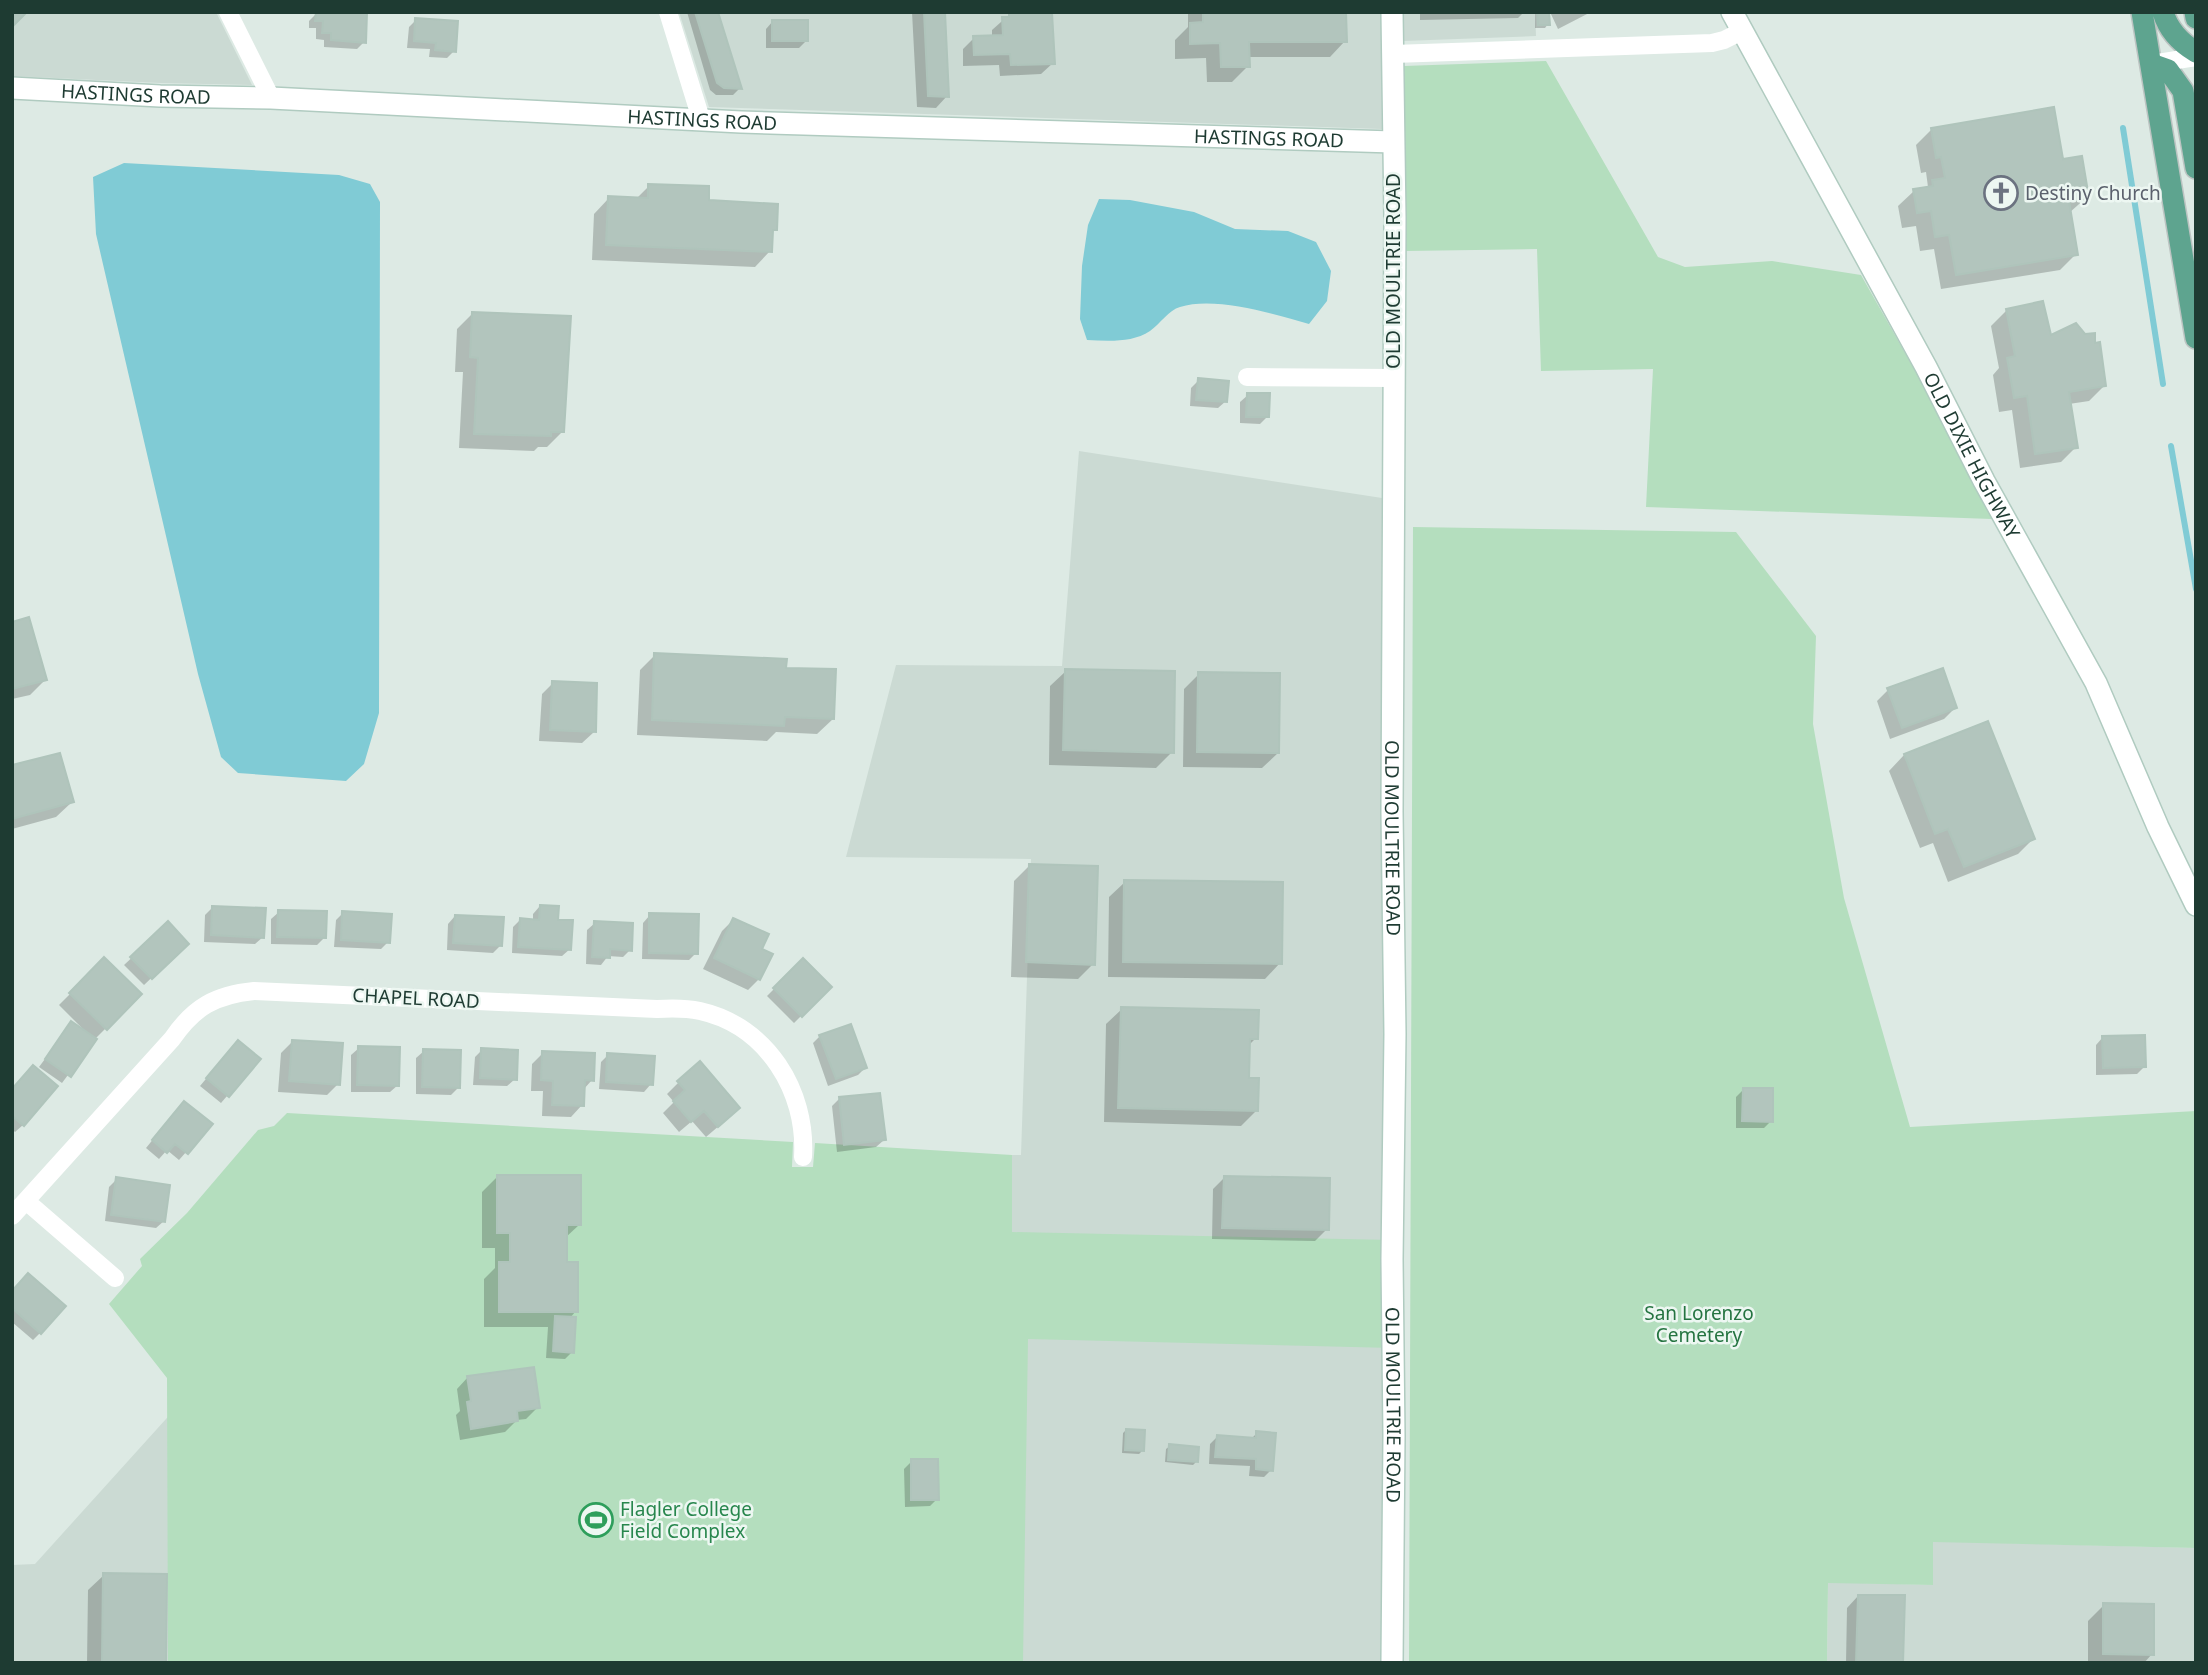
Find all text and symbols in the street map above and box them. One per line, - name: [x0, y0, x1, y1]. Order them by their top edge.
- street label: HASTINGS ROAD: [60, 78, 211, 110]
- street label: HASTINGS ROAD: [627, 103, 777, 136]
- street label: HASTINGS ROAD: [1194, 123, 1344, 153]
- street label: OLD MOULTRIE ROAD: [1380, 173, 1406, 369]
- church icon: Destiny Church: [1982, 174, 2020, 212]
- place label: Destiny Church: [2025, 180, 2161, 206]
- street label: OLD DIXIE HIGHWAY: [1918, 368, 2026, 543]
- street label: OLD MOULTRIE ROAD: [1379, 740, 1407, 936]
- street label: CHAPEL ROAD: [352, 982, 480, 1014]
- park label: San Lorenzo Cemetery: [1644, 1300, 1754, 1348]
- street label: OLD MOULTRIE ROAD: [1380, 1307, 1407, 1503]
- place label: Flagler College Field Complex: [620, 1496, 752, 1544]
- sports icon: Flagler College Field Complex: [577, 1501, 615, 1539]

